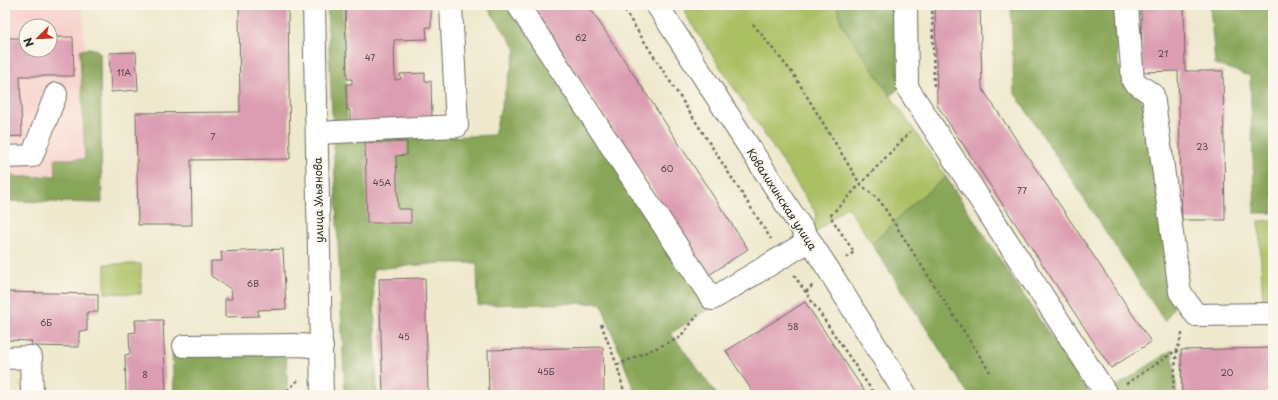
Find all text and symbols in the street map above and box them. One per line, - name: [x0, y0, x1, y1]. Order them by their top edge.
- north arrow: [18, 18, 58, 58]
- house number: 62: [575, 30, 587, 44]
- text: N: [19, 35, 38, 50]
- house number: 21: [1158, 46, 1168, 60]
- house number: 47: [365, 50, 375, 64]
- house number: 11А: [117, 65, 131, 79]
- house number: 7: [210, 129, 216, 143]
- house number: 23: [1196, 139, 1208, 153]
- street label: Ковалихинская улица: [743, 145, 822, 254]
- street label: улица Ульянова: [309, 157, 327, 243]
- house number: 60: [661, 161, 674, 175]
- house number: 45А: [373, 175, 391, 189]
- house number: 77: [1017, 183, 1027, 197]
- house number: 6В: [247, 276, 259, 290]
- house number: 6Б: [40, 315, 52, 329]
- house number: 58: [787, 319, 799, 333]
- house number: 45: [398, 329, 410, 343]
- house number: 45Б: [537, 364, 555, 378]
- house number: 20: [1221, 365, 1234, 379]
- house number: 8: [142, 367, 148, 381]

